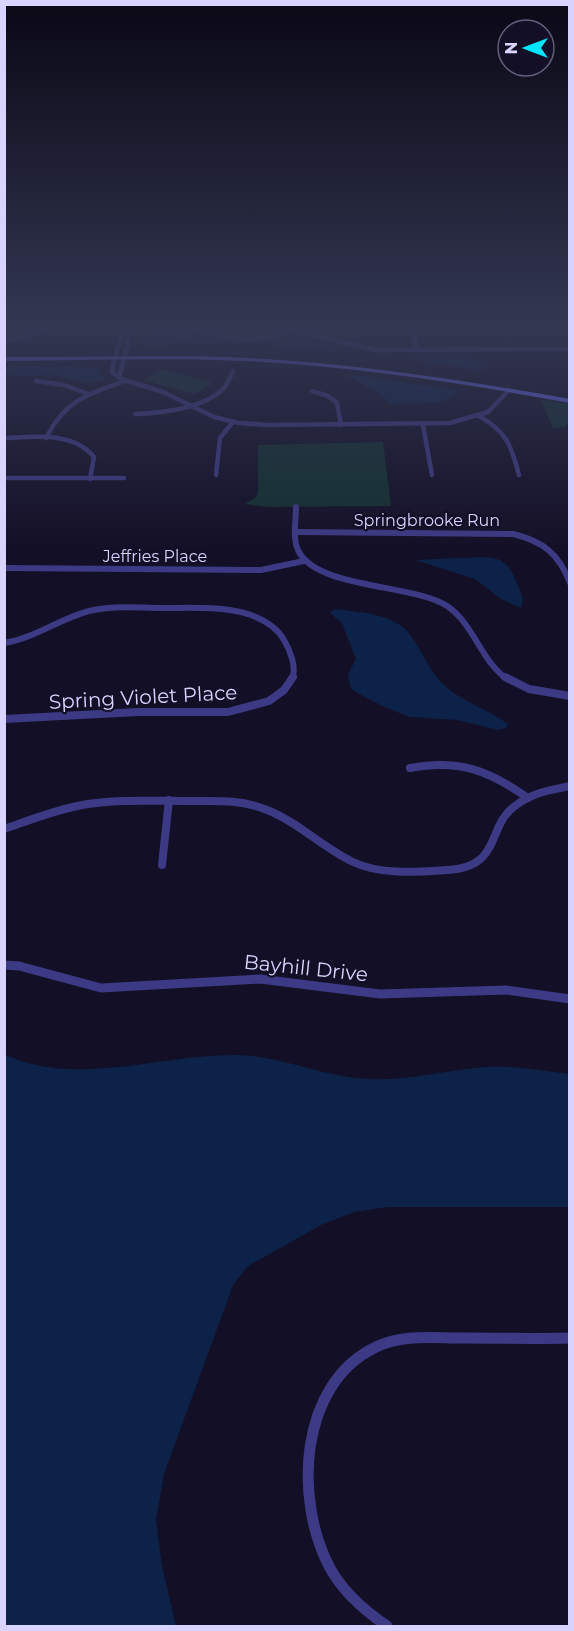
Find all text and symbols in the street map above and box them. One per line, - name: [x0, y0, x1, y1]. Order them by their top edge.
- north arrow: [496, 18, 556, 78]
- text: N: [502, 42, 521, 54]
- street label: Springbrooke Run: [354, 511, 500, 530]
- street label: Jeffries Place: [102, 547, 207, 566]
- street label: Spring Violet Place: [48, 680, 238, 714]
- street label: Bayhill Drive: [243, 950, 369, 986]

